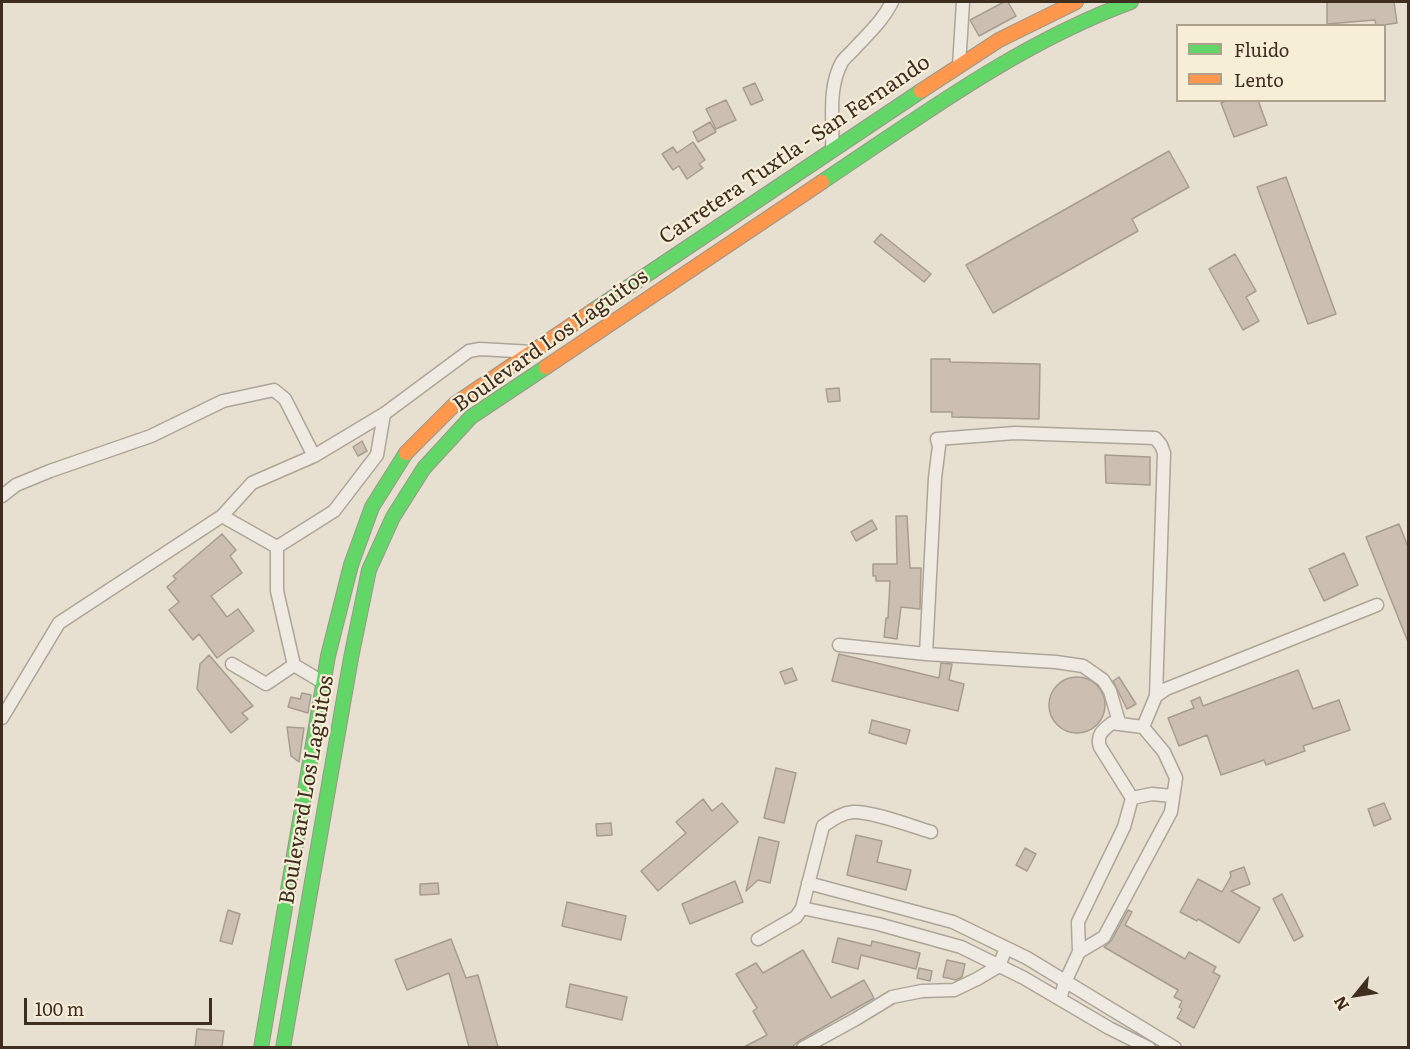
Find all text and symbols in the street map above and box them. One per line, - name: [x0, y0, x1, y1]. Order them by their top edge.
- legend: [1176, 24, 1386, 102]
- text: Fluido: [1234, 36, 1289, 63]
- street label: Carretera Tuxtla - San Fernando: [655, 50, 935, 250]
- text: Lento: [1234, 66, 1284, 93]
- street label: Boulevard Los Laguitos: [449, 264, 653, 418]
- street label: Boulevard Los Laguitos: [274, 674, 340, 906]
- north arrow: [1326, 965, 1386, 1025]
- scale bar: [27, 986, 214, 1024]
- text: N: [1327, 992, 1354, 1016]
- text: 100 m: [35, 995, 84, 1022]

